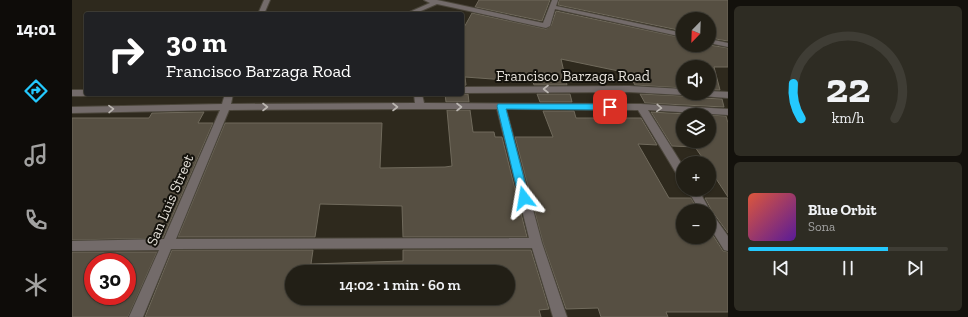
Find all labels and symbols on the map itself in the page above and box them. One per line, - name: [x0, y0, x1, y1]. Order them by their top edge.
- north arrow: [676, 12, 716, 52]
- street label: Francisco Barzaga Road: [496, 67, 651, 85]
- one-way arrow: [543, 85, 549, 93]
- pin: [593, 90, 627, 124]
- one-way arrow: [262, 103, 268, 111]
- one-way arrow: [392, 103, 398, 111]
- one-way arrow: [456, 103, 462, 111]
- one-way arrow: [656, 104, 662, 113]
- one-way arrow: [108, 105, 114, 113]
- street label: San Luis Street: [143, 151, 197, 248]
- position arrow: [503, 177, 545, 219]
- speed limit sign: 30: [84, 253, 136, 305]

